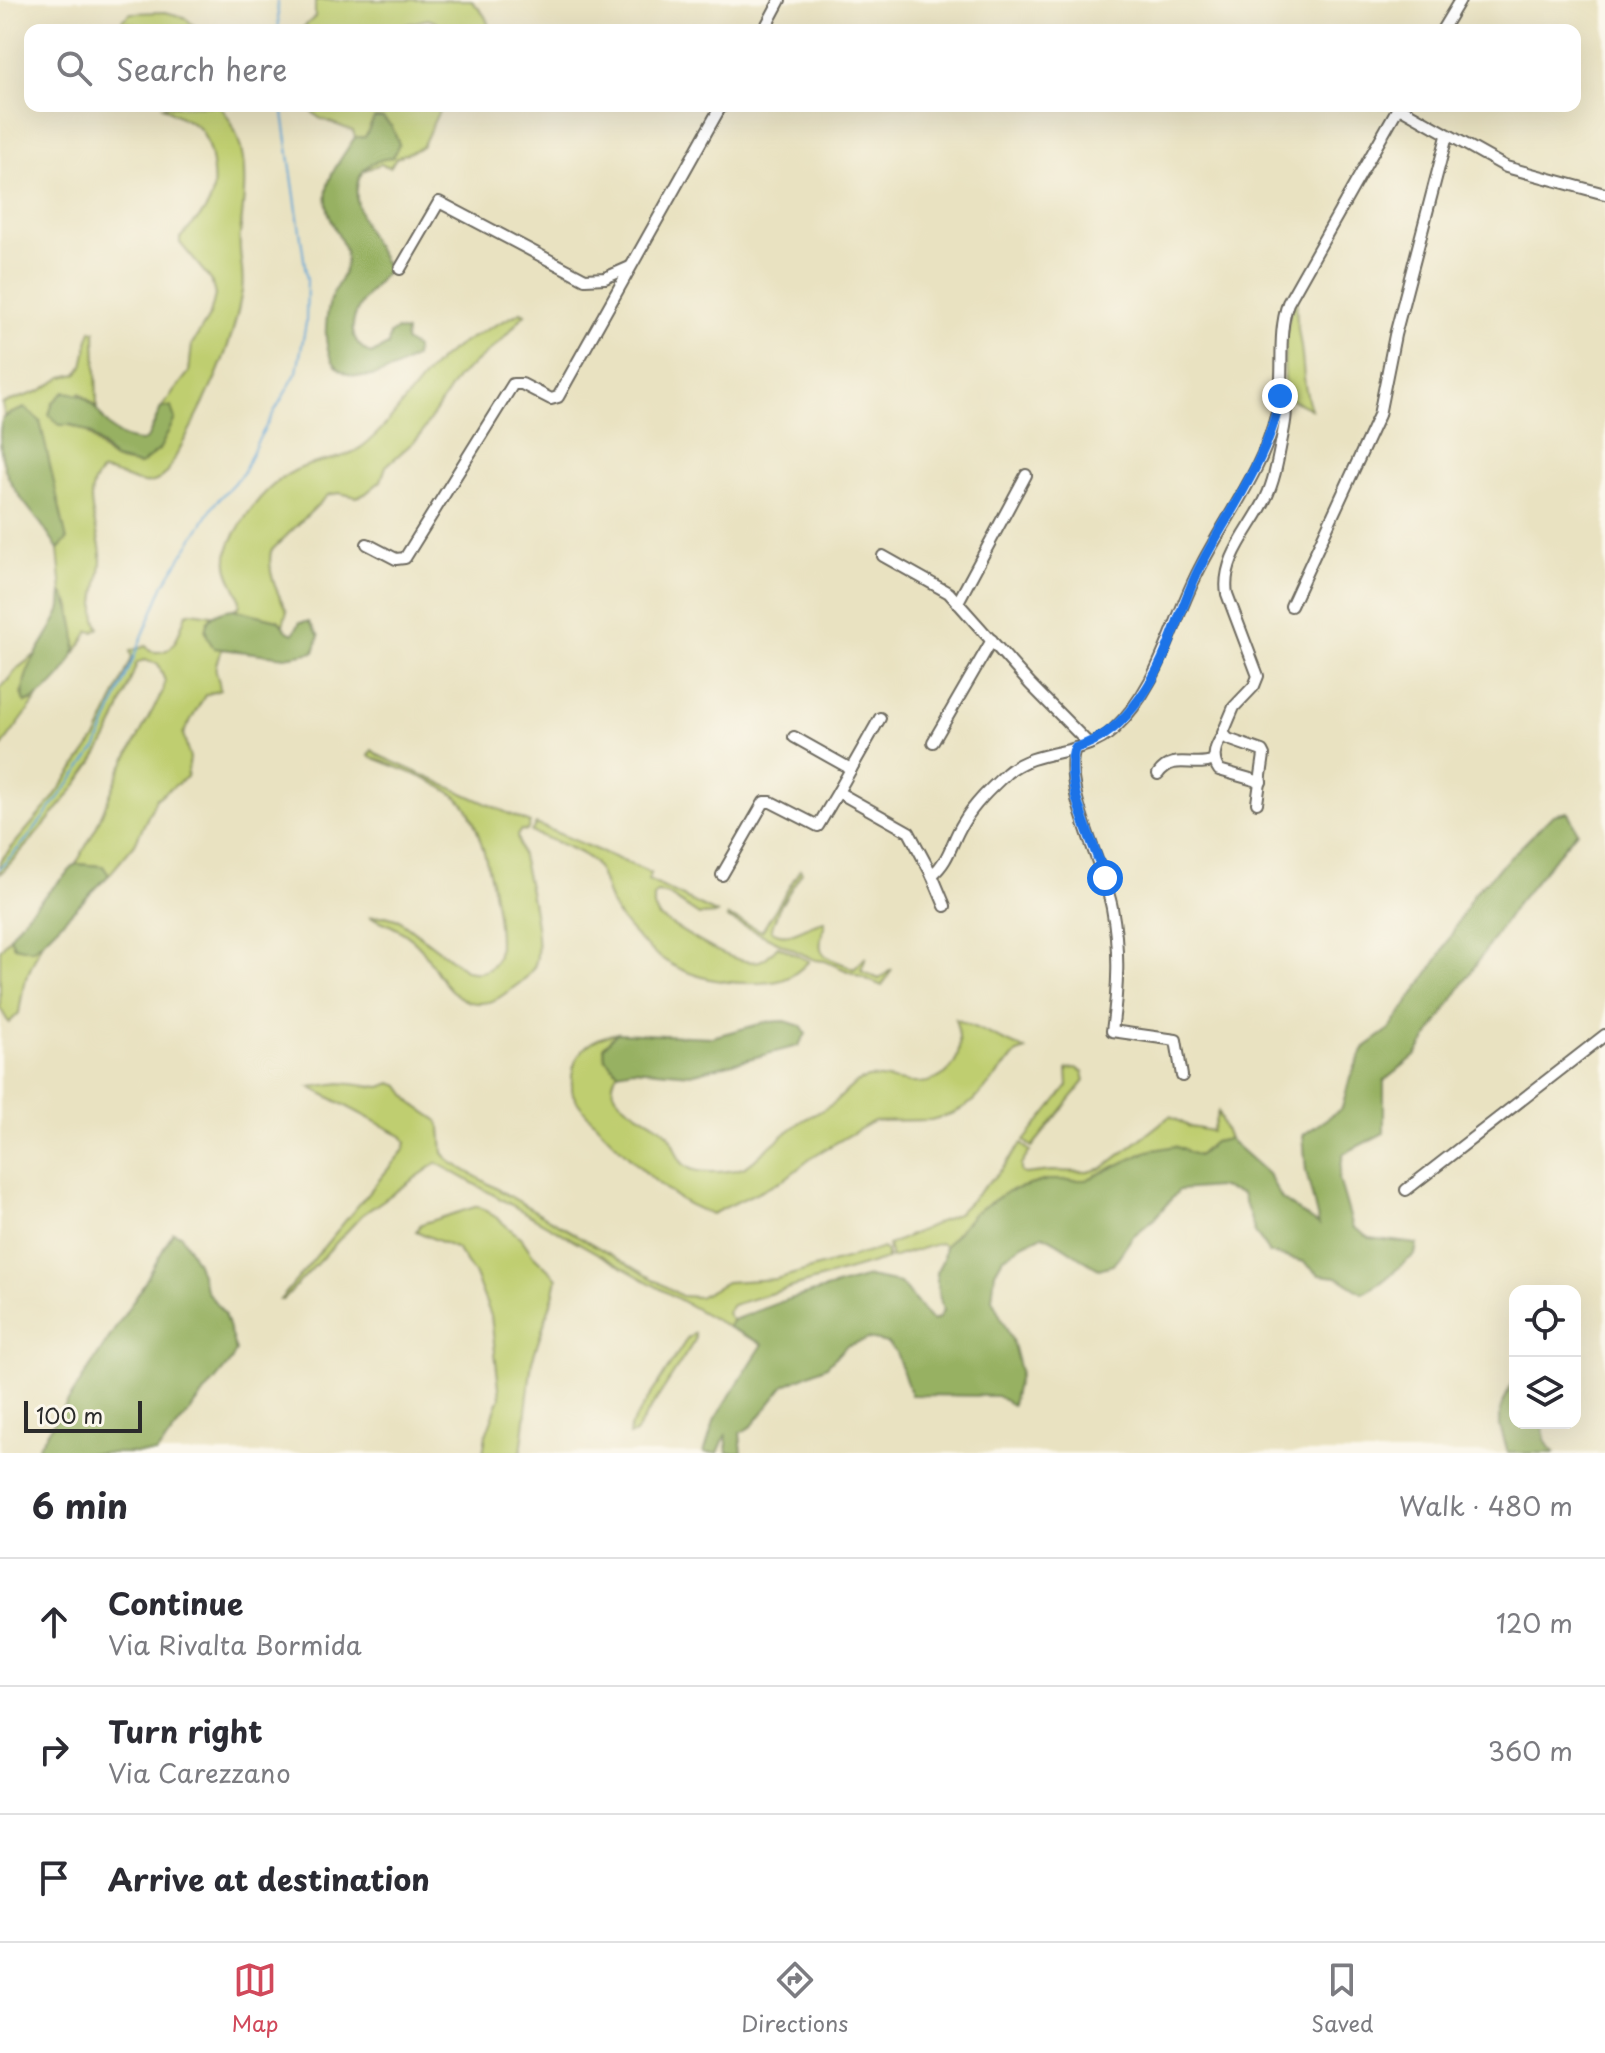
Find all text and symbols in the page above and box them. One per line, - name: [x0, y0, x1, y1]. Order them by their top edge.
- search box: [24, 24, 1581, 112]
- icon: search: [52, 46, 96, 90]
- text: Search here: [116, 46, 288, 91]
- route end: [1262, 378, 1298, 414]
- route start: [1087, 860, 1123, 896]
- map controls: [1509, 1285, 1581, 1429]
- button: locate: [1509, 1285, 1581, 1357]
- button: layers: [1509, 1357, 1581, 1429]
- scale bar: [24, 1397, 142, 1433]
- text: 100 m: [36, 1398, 103, 1431]
- text: 6 min: [32, 1479, 128, 1531]
- text: Walk · 480 m: [1399, 1486, 1573, 1525]
- text: Continue: [108, 1580, 243, 1625]
- icon: ahead: [32, 1600, 76, 1644]
- text: 120 m: [1496, 1603, 1573, 1642]
- text: Via Rivalta Bormida: [108, 1625, 362, 1664]
- text: Turn right: [108, 1708, 263, 1753]
- icon: right: [32, 1728, 76, 1772]
- text: 360 m: [1488, 1731, 1573, 1770]
- text: Via Carezzano: [108, 1753, 291, 1792]
- icon: arrive: [32, 1856, 76, 1900]
- text: Arrive at destination: [108, 1856, 430, 1901]
- tab: Map: [231, 1958, 278, 2039]
- tab: Directions: [741, 1958, 848, 2039]
- tab: Saved: [1311, 1958, 1374, 2039]

